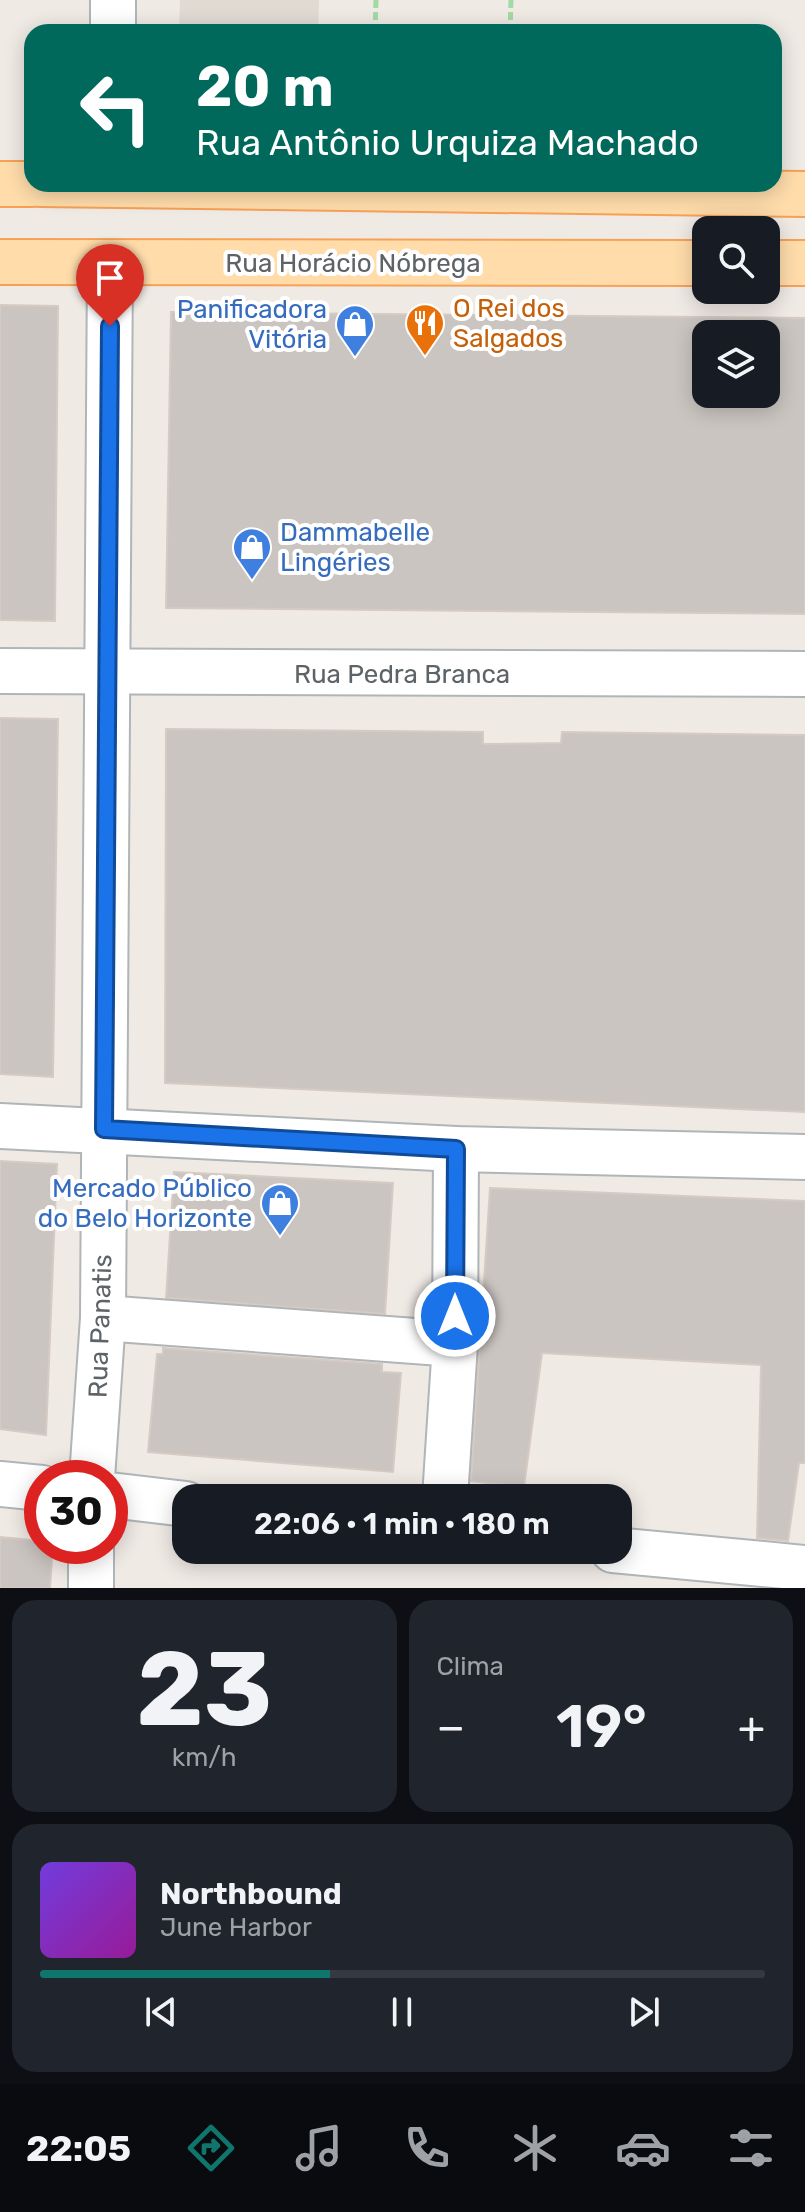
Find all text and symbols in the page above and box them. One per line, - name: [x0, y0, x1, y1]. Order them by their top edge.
- text: 20 m: [196, 54, 334, 120]
- icon: left: [64, 56, 168, 160]
- text: Rua Antônio Urquiza Machado: [196, 121, 699, 164]
- map controls: [692, 216, 780, 408]
- button: search: [692, 216, 780, 304]
- pin: [76, 244, 144, 326]
- street label: Rua Horácio Nóbrega: [225, 248, 481, 279]
- icon: arrive: [88, 256, 132, 300]
- place label: O Rei dos Salgados: [453, 293, 565, 354]
- place label: Panificadora Vitória: [177, 294, 327, 355]
- restaurant icon: O Rei dos Salgados: [404, 302, 446, 357]
- shop icon: Panificadora Vitória: [334, 303, 376, 358]
- button: layers: [692, 320, 780, 408]
- place label: Dammabelle Lingéries: [280, 517, 430, 578]
- shop icon: Dammabelle Lingéries: [231, 526, 273, 581]
- street label: Rua Pedra Branca: [294, 659, 510, 690]
- place label: Mercado Público do Belo Horizonte: [38, 1173, 252, 1234]
- shop icon: Mercado Público do Belo Horizonte: [259, 1182, 301, 1237]
- street label: Rua Panatis: [82, 1254, 119, 1398]
- position arrow: [413, 1274, 497, 1358]
- speed limit sign: 30: [24, 1460, 128, 1564]
- text: 22:06 · 1 min · 180 m: [254, 1506, 550, 1542]
- text: 23: [136, 1628, 272, 1751]
- text: Clima: [437, 1651, 504, 1682]
- text: 19°: [556, 1691, 647, 1762]
- text: −: [437, 1701, 465, 1753]
- text: +: [738, 1701, 765, 1753]
- text: km/h: [172, 1742, 237, 1773]
- text: Northbound: [160, 1876, 342, 1912]
- text: June Harbor: [160, 1912, 312, 1943]
- icon: previous: [139, 1990, 183, 2034]
- icon: pause: [380, 1990, 424, 2034]
- icon: next: [622, 1990, 666, 2034]
- icon: directions: [183, 2120, 239, 2176]
- icon: music: [291, 2120, 347, 2176]
- icon: phone: [399, 2120, 455, 2176]
- icon: climate: [507, 2120, 563, 2176]
- icon: car: [615, 2120, 671, 2176]
- icon: filters: [723, 2120, 779, 2176]
- text: 22:05: [26, 2127, 131, 2170]

